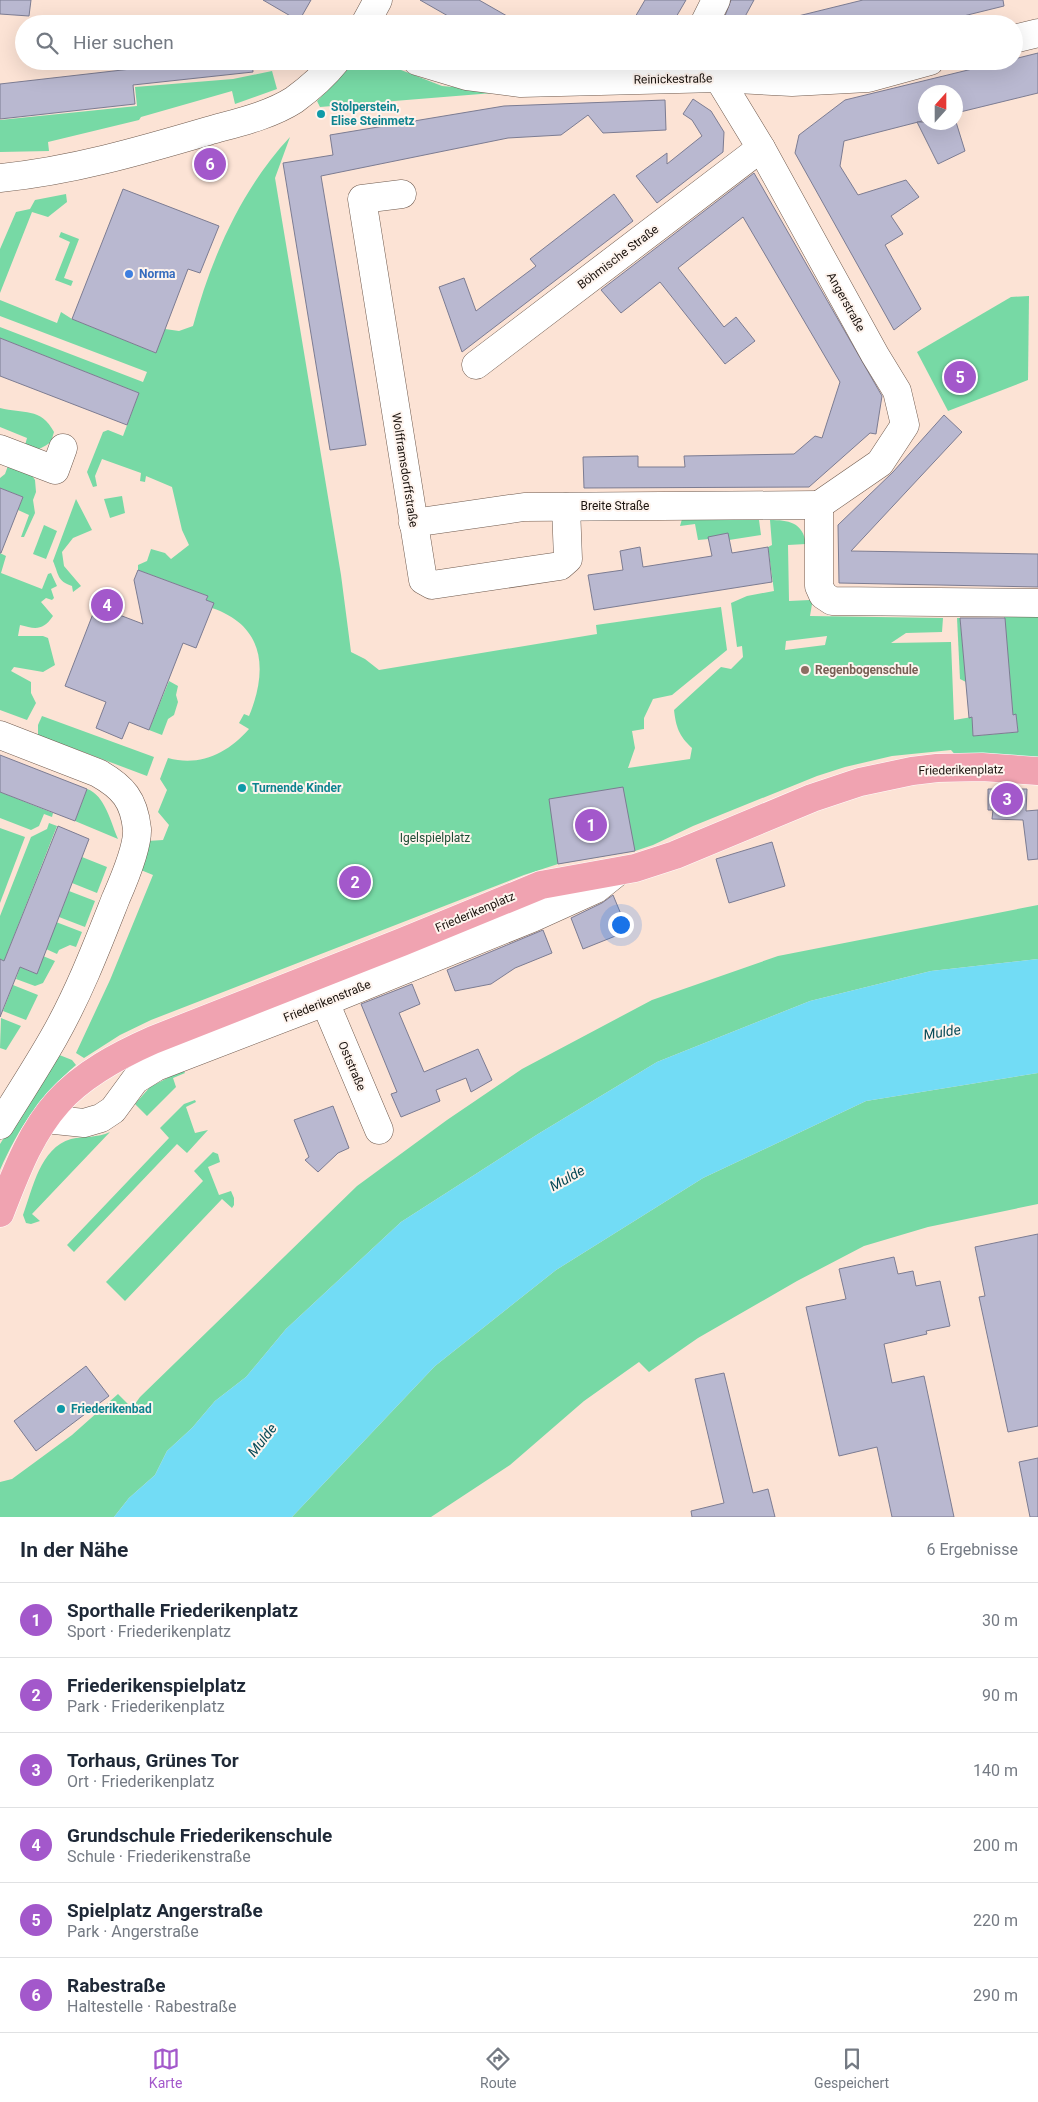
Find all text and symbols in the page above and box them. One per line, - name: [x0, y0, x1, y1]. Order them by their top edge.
- search box: [15, 15, 1023, 70]
- icon: search: [33, 29, 61, 57]
- text: Hier suchen: [73, 31, 174, 54]
- street label: Reinickestraße: [633, 71, 713, 87]
- north arrow: [918, 85, 963, 130]
- place label: Stolperstein, Elise Steinmetz: [331, 100, 415, 128]
- marker: Stolperstein, Elise Steinmetz: [315, 108, 327, 120]
- pin: 6: [194, 145, 226, 183]
- street label: Böhmische Straße: [575, 222, 661, 292]
- place label: Norma: [139, 267, 176, 281]
- marker: Norma: [123, 268, 135, 280]
- street label: Angerstraße: [824, 270, 868, 334]
- pin: 5: [944, 358, 976, 396]
- street label: Wolfframsdorffstraße: [389, 412, 421, 528]
- street label: Breite Straße: [581, 499, 649, 513]
- pin: 4: [91, 586, 123, 624]
- place label: Regenbogenschule: [815, 663, 919, 677]
- marker: Regenbogenschule: [799, 664, 811, 676]
- street label: Friederikenplatz: [918, 762, 1004, 778]
- pin: 3: [991, 780, 1023, 818]
- place label: Turnende Kinder: [252, 781, 342, 795]
- marker: Turnende Kinder: [236, 782, 248, 794]
- pin: 1: [575, 806, 607, 844]
- park label: Igelspielplatz: [400, 831, 470, 845]
- pin: 2: [339, 863, 371, 901]
- street label: Friederikenplatz: [433, 889, 517, 935]
- your location: [608, 912, 634, 938]
- street label: Friederikenstraße: [281, 977, 373, 1025]
- water label: Mulde: [922, 1021, 962, 1043]
- street label: Oststraße: [335, 1039, 369, 1093]
- water label: Mulde: [547, 1162, 587, 1194]
- place label: Friederikenbad: [71, 1402, 152, 1416]
- marker: Friederikenbad: [55, 1403, 67, 1415]
- water label: Mulde: [244, 1420, 280, 1460]
- text: In der Nähe: [20, 1538, 128, 1562]
- text: 6 Ergebnisse: [926, 1540, 1018, 1559]
- text: Sporthalle Friederikenplatz: [67, 1599, 298, 1622]
- text: 1: [31, 1611, 41, 1630]
- text: 30 m: [982, 1611, 1018, 1630]
- text: Sport · Friederikenplatz: [67, 1622, 231, 1641]
- text: Friederikenspielplatz: [67, 1674, 246, 1697]
- text: 2: [31, 1686, 41, 1705]
- text: 90 m: [982, 1686, 1018, 1705]
- text: Park · Friederikenplatz: [67, 1697, 225, 1716]
- text: Torhaus, Grünes Tor: [67, 1749, 239, 1772]
- text: 3: [31, 1761, 41, 1780]
- text: 140 m: [973, 1761, 1018, 1780]
- text: Ort · Friederikenplatz: [67, 1772, 214, 1791]
- text: Grundschule Friederikenschule: [67, 1824, 332, 1847]
- text: 4: [31, 1836, 41, 1855]
- text: 200 m: [973, 1836, 1018, 1855]
- text: Schule · Friederikenstraße: [67, 1847, 251, 1866]
- text: Spielplatz Angerstraße: [67, 1899, 263, 1922]
- text: 5: [31, 1911, 41, 1930]
- text: 220 m: [973, 1911, 1018, 1930]
- text: Park · Angerstraße: [67, 1922, 199, 1941]
- text: Rabestraße: [67, 1974, 166, 1997]
- text: 6: [31, 1986, 41, 2005]
- text: 290 m: [973, 1986, 1018, 2005]
- text: Haltestelle · Rabestraße: [67, 1997, 236, 2016]
- tab: Karte: [149, 2045, 182, 2091]
- tab: Route: [480, 2045, 516, 2091]
- tab: Gespeichert: [814, 2045, 889, 2091]

